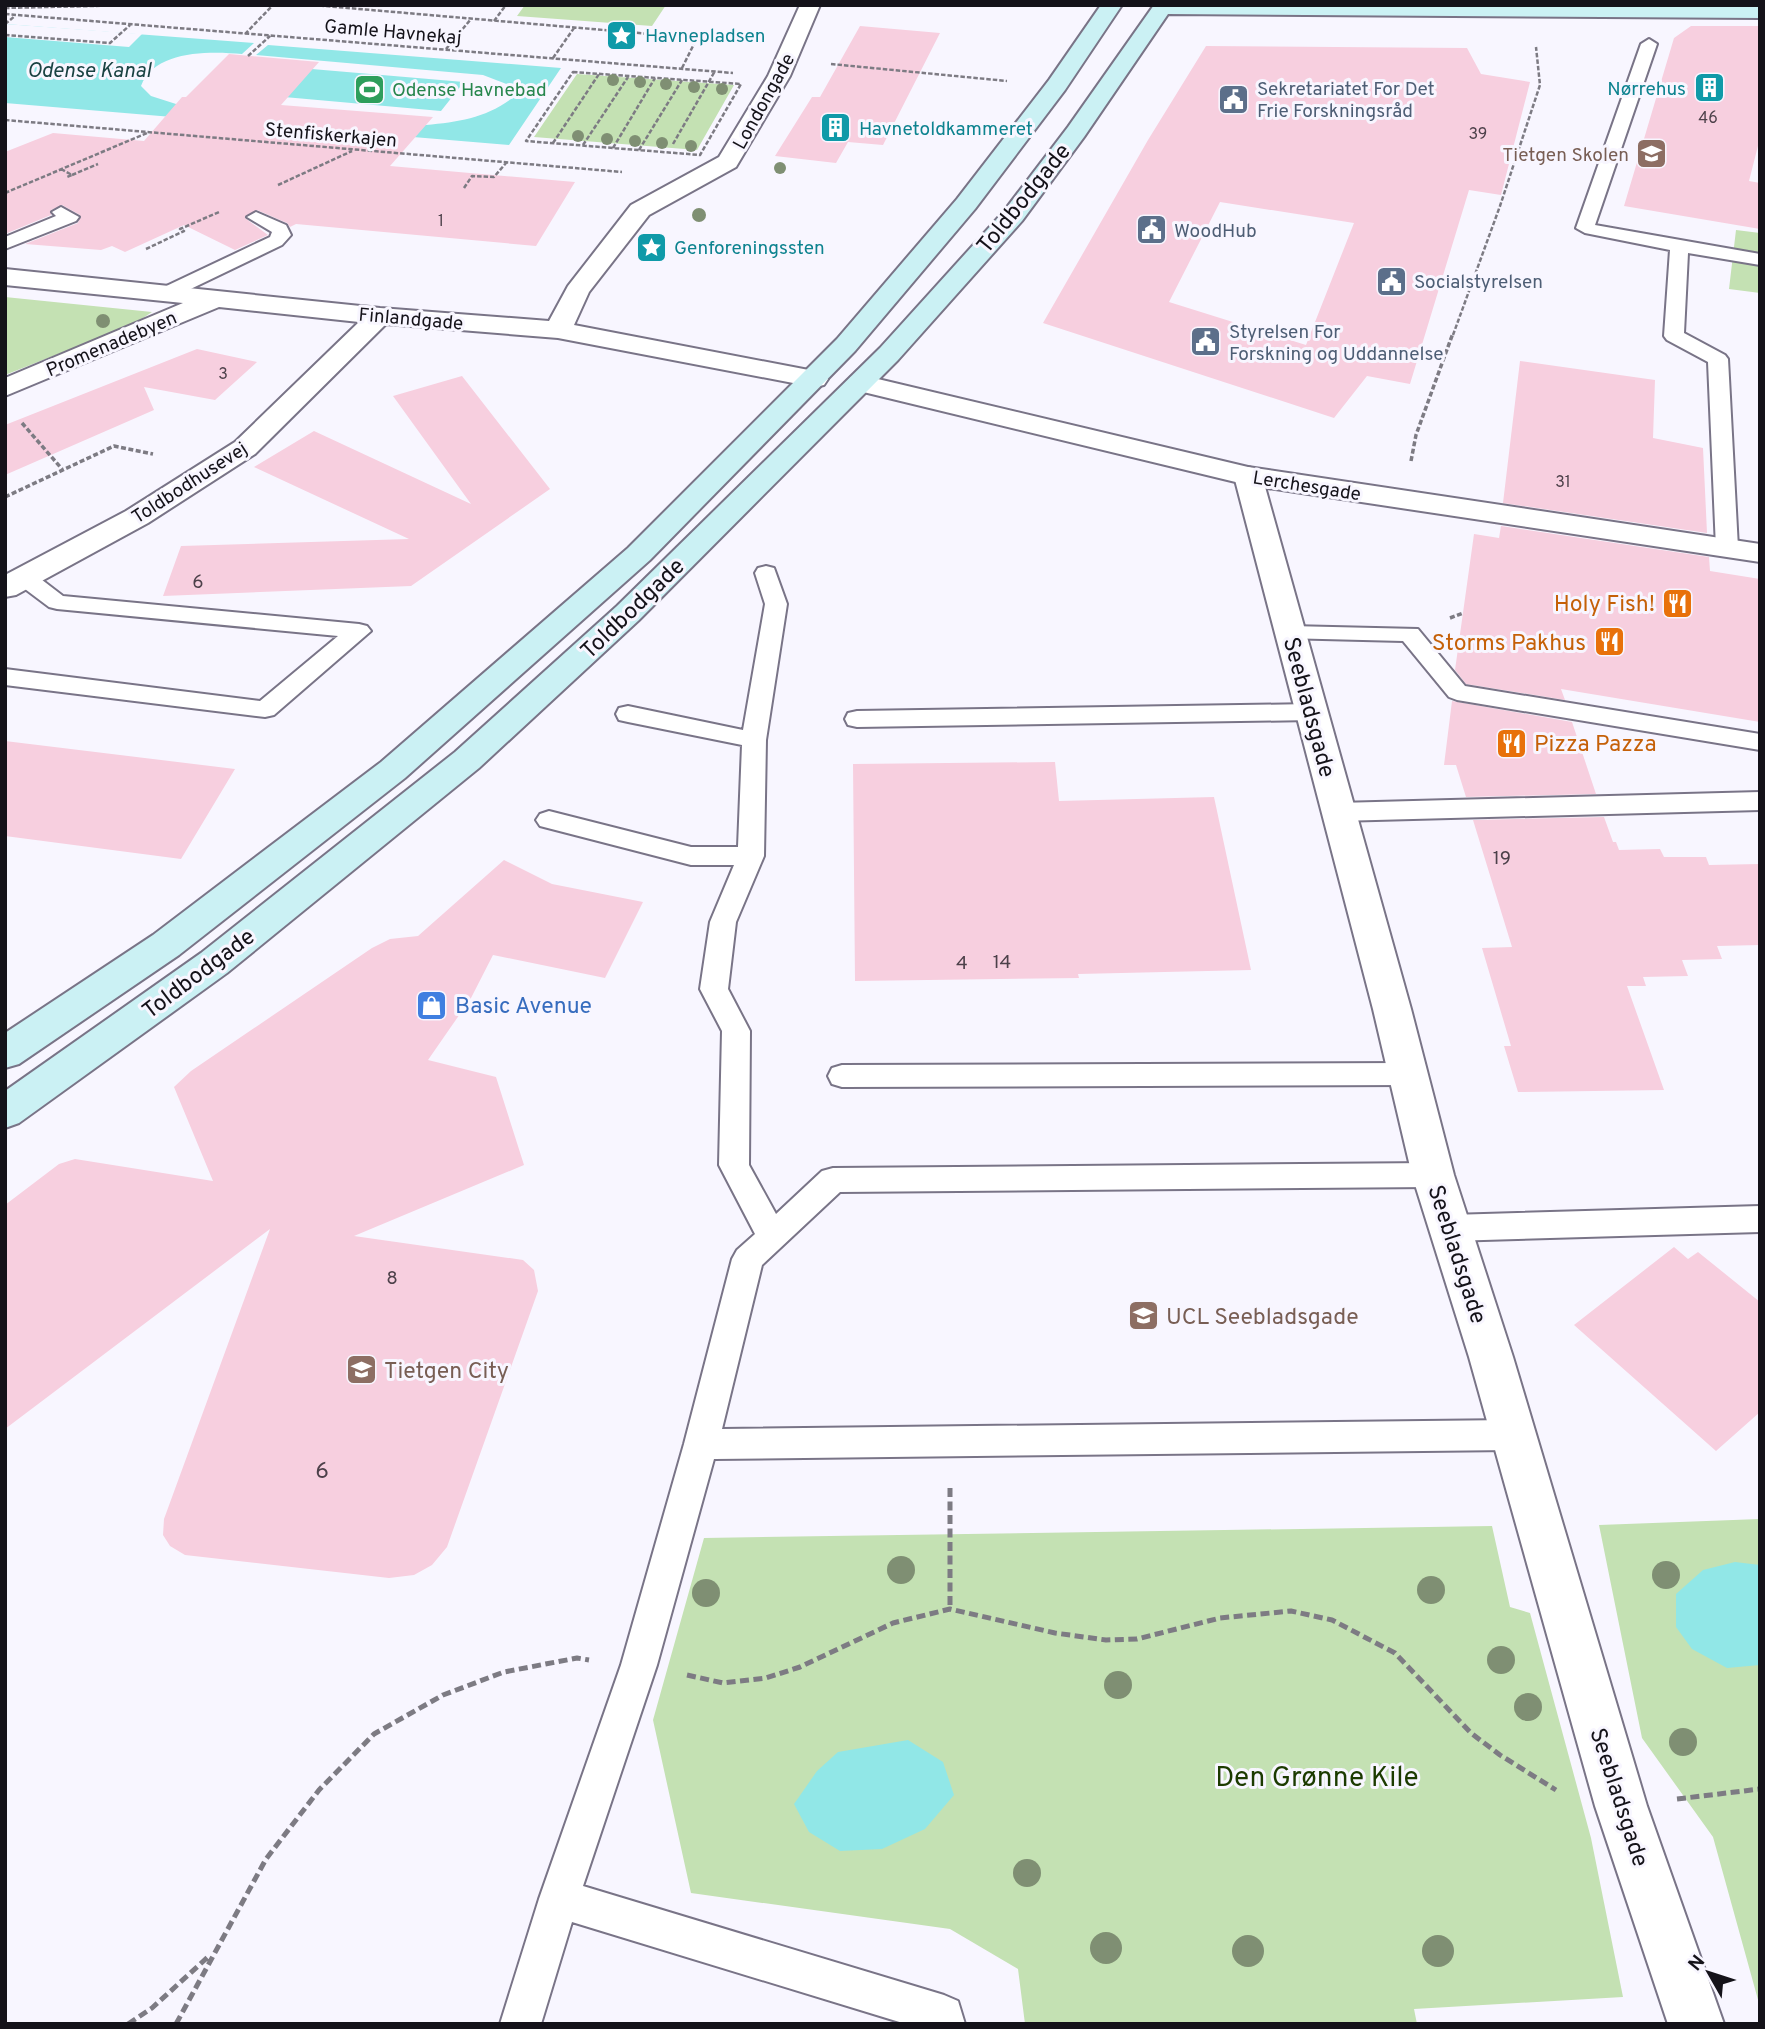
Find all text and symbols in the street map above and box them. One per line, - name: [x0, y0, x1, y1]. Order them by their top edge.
- street label: Gamle Havnekaj: [323, 15, 463, 51]
- place icon: Havnepladsen: [605, 18, 639, 52]
- place label: Havnepladsen: [645, 25, 766, 49]
- street label: Londongade: [728, 50, 801, 154]
- water label: Odense Kanal: [27, 58, 153, 85]
- building icon: Nørrehus: [1692, 71, 1726, 105]
- sports icon: Odense Havnebad: [352, 72, 386, 106]
- place label: Sekretariatet For Det Frie Forskningsråd: [1257, 78, 1435, 124]
- place label: Nørrehus: [1607, 78, 1686, 102]
- place label: Odense Havnebad: [392, 79, 547, 103]
- public building icon: Sekretariatet For Det Frie Forskningsråd: [1217, 82, 1251, 116]
- house number: 46: [1698, 109, 1718, 129]
- building icon: Havnetoldkammeret: [819, 111, 853, 145]
- street label: Stenfiskerkajen: [264, 118, 398, 154]
- place label: Havnetoldkammeret: [859, 118, 1033, 142]
- house number: 39: [1469, 125, 1487, 145]
- school or university icon: Tietgen Skolen: [1635, 137, 1669, 171]
- street label: Toldbodgade: [972, 139, 1078, 261]
- place label: Tietgen Skolen: [1502, 144, 1629, 168]
- house number: 1: [438, 212, 444, 232]
- public building icon: WoodHub: [1134, 213, 1168, 247]
- place label: WoodHub: [1174, 220, 1257, 244]
- place icon: Genforeningssten: [634, 230, 668, 264]
- place label: Genforeningssten: [674, 237, 825, 261]
- public building icon: Socialstyrelsen: [1374, 264, 1408, 298]
- place label: Socialstyrelsen: [1414, 271, 1543, 295]
- street label: Finlandgade: [357, 303, 464, 337]
- street label: Promenadebyen: [43, 306, 181, 383]
- place label: Styrelsen For Forskning og Uddannelse: [1229, 321, 1444, 367]
- public building icon: Styrelsen For Forskning og Uddannelse: [1189, 325, 1223, 359]
- house number: 3: [218, 365, 228, 385]
- street label: Toldbodhusevej: [128, 437, 252, 530]
- street label: Lerchesgade: [1251, 467, 1362, 507]
- house number: 31: [1555, 473, 1571, 493]
- street label: Toldbodgade: [576, 553, 692, 667]
- house number: 6: [192, 571, 204, 595]
- restaurant icon: Holy Fish!: [1661, 586, 1695, 620]
- place label: Holy Fish!: [1554, 591, 1655, 620]
- restaurant icon: Storms Pakhus: [1592, 625, 1626, 659]
- place label: Storms Pakhus: [1432, 630, 1586, 659]
- street label: Seebladsgade: [1275, 634, 1340, 781]
- restaurant icon: Pizza Pazza: [1494, 726, 1528, 760]
- place label: Pizza Pazza: [1534, 731, 1657, 760]
- house number: 19: [1493, 847, 1511, 871]
- street label: Toldbodgade: [138, 923, 262, 1027]
- house number: 14: [993, 951, 1011, 975]
- house number: 4: [956, 952, 968, 976]
- shop icon: Basic Avenue: [415, 988, 449, 1022]
- place label: Basic Avenue: [455, 993, 592, 1022]
- street label: Seebladsgade: [1420, 1182, 1492, 1328]
- house number: 8: [386, 1267, 398, 1291]
- school or university icon: UCL Seebladsgade: [1126, 1299, 1160, 1333]
- place label: UCL Seebladsgade: [1166, 1304, 1359, 1333]
- school or university icon: Tietgen City: [344, 1353, 378, 1387]
- place label: Tietgen City: [384, 1358, 509, 1387]
- house number: 6: [315, 1458, 329, 1487]
- street label: Seebladsgade: [1582, 1725, 1654, 1871]
- park label: Den Grønne Kile: [1215, 1761, 1419, 1797]
- north arrow: [1674, 1938, 1744, 2008]
- text: N: [1684, 1951, 1711, 1976]

